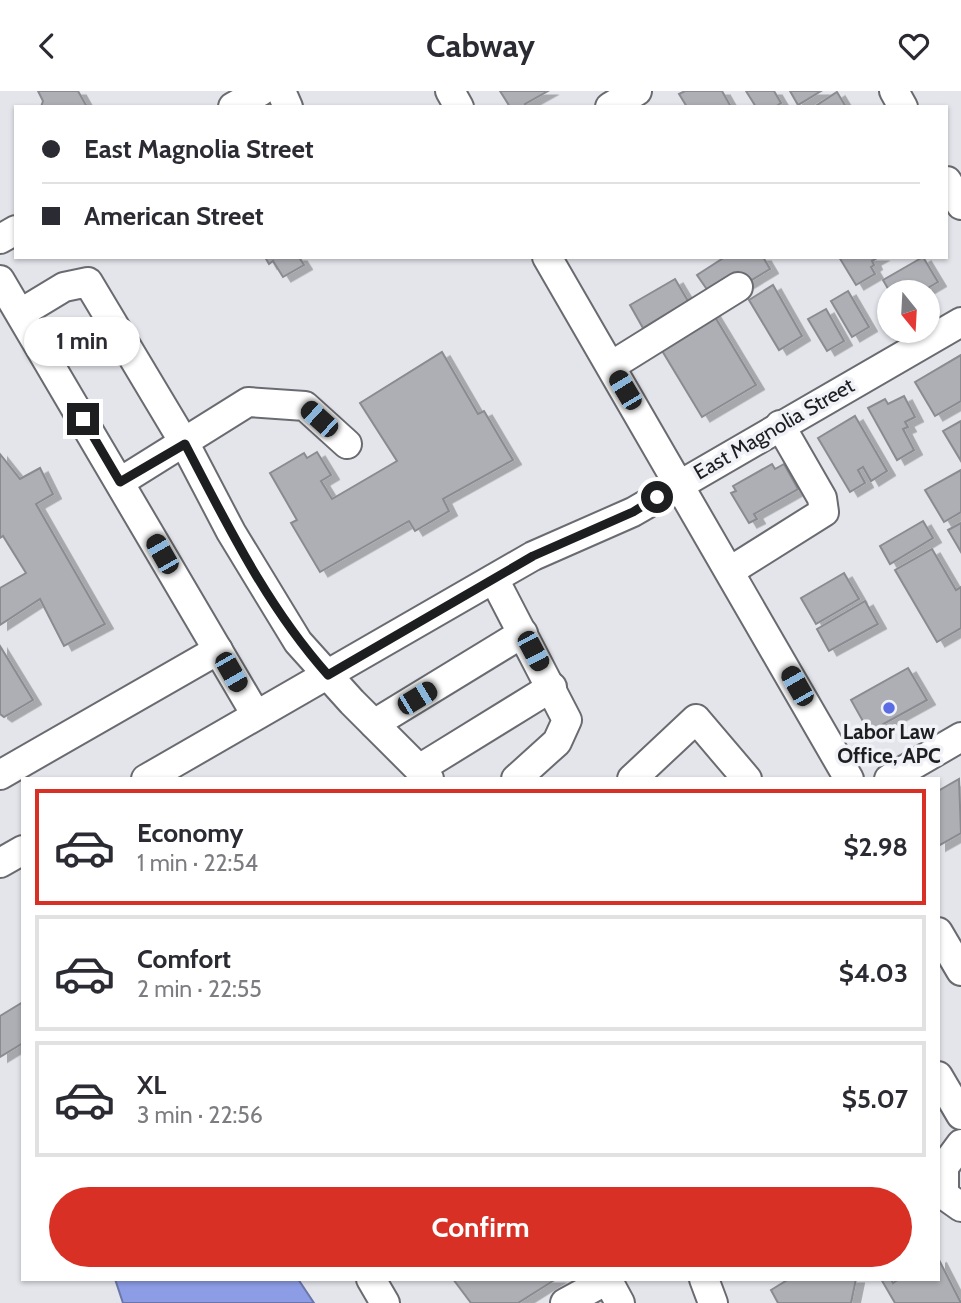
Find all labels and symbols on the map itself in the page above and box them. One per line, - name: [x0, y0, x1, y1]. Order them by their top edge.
- north arrow: [877, 280, 940, 343]
- callout: 1 min: [25, 317, 141, 367]
- car: [606, 367, 645, 413]
- street label: East Magnolia Street: [689, 372, 858, 485]
- car: [297, 397, 342, 441]
- route end: [67, 403, 99, 435]
- route start: [641, 481, 673, 513]
- car: [143, 531, 182, 577]
- car: [514, 628, 553, 674]
- car: [212, 649, 251, 695]
- car: [778, 663, 817, 709]
- car: [394, 678, 441, 718]
- marker: Labor Law Office, APC: [881, 700, 897, 716]
- place label: Labor Law Office, APC: [837, 719, 941, 768]

